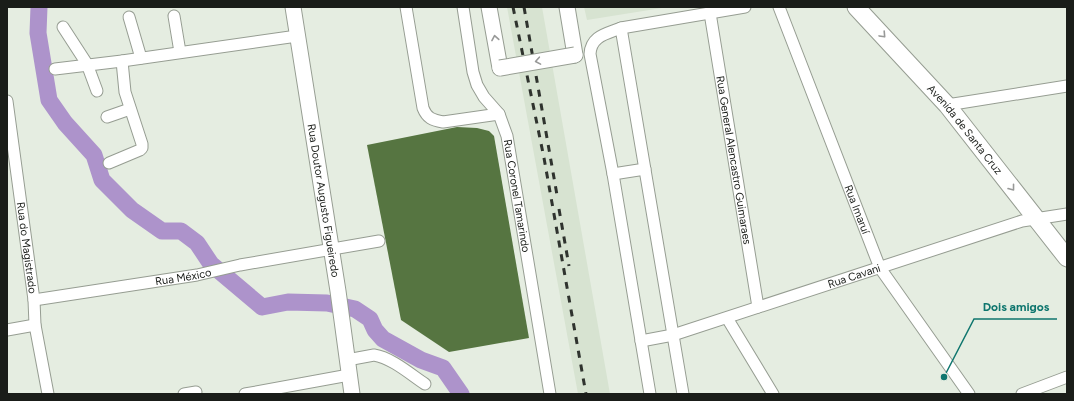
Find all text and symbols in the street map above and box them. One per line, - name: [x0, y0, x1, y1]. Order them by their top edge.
- one-way arrow: [878, 31, 885, 38]
- one-way arrow: [491, 34, 499, 41]
- one-way arrow: [535, 57, 541, 65]
- street label: Rua General Alencastro Guimaraes: [714, 75, 754, 245]
- street label: Avenida de Santa Cruz: [925, 82, 1005, 177]
- street label: Rua Doutor Augusto Figueiredo: [305, 123, 342, 278]
- street label: Rua Coronel Tamarindo: [501, 138, 533, 253]
- street label: Rua Imaruí: [842, 183, 873, 236]
- one-way arrow: [1007, 183, 1014, 190]
- street label: Rua do Magistrado: [14, 201, 40, 294]
- street label: Rua Cavani: [826, 261, 882, 291]
- street label: Rua México: [154, 265, 213, 288]
- callout: Dois amigos: [974, 295, 1057, 319]
- text: Dois amigos: [983, 300, 1050, 314]

